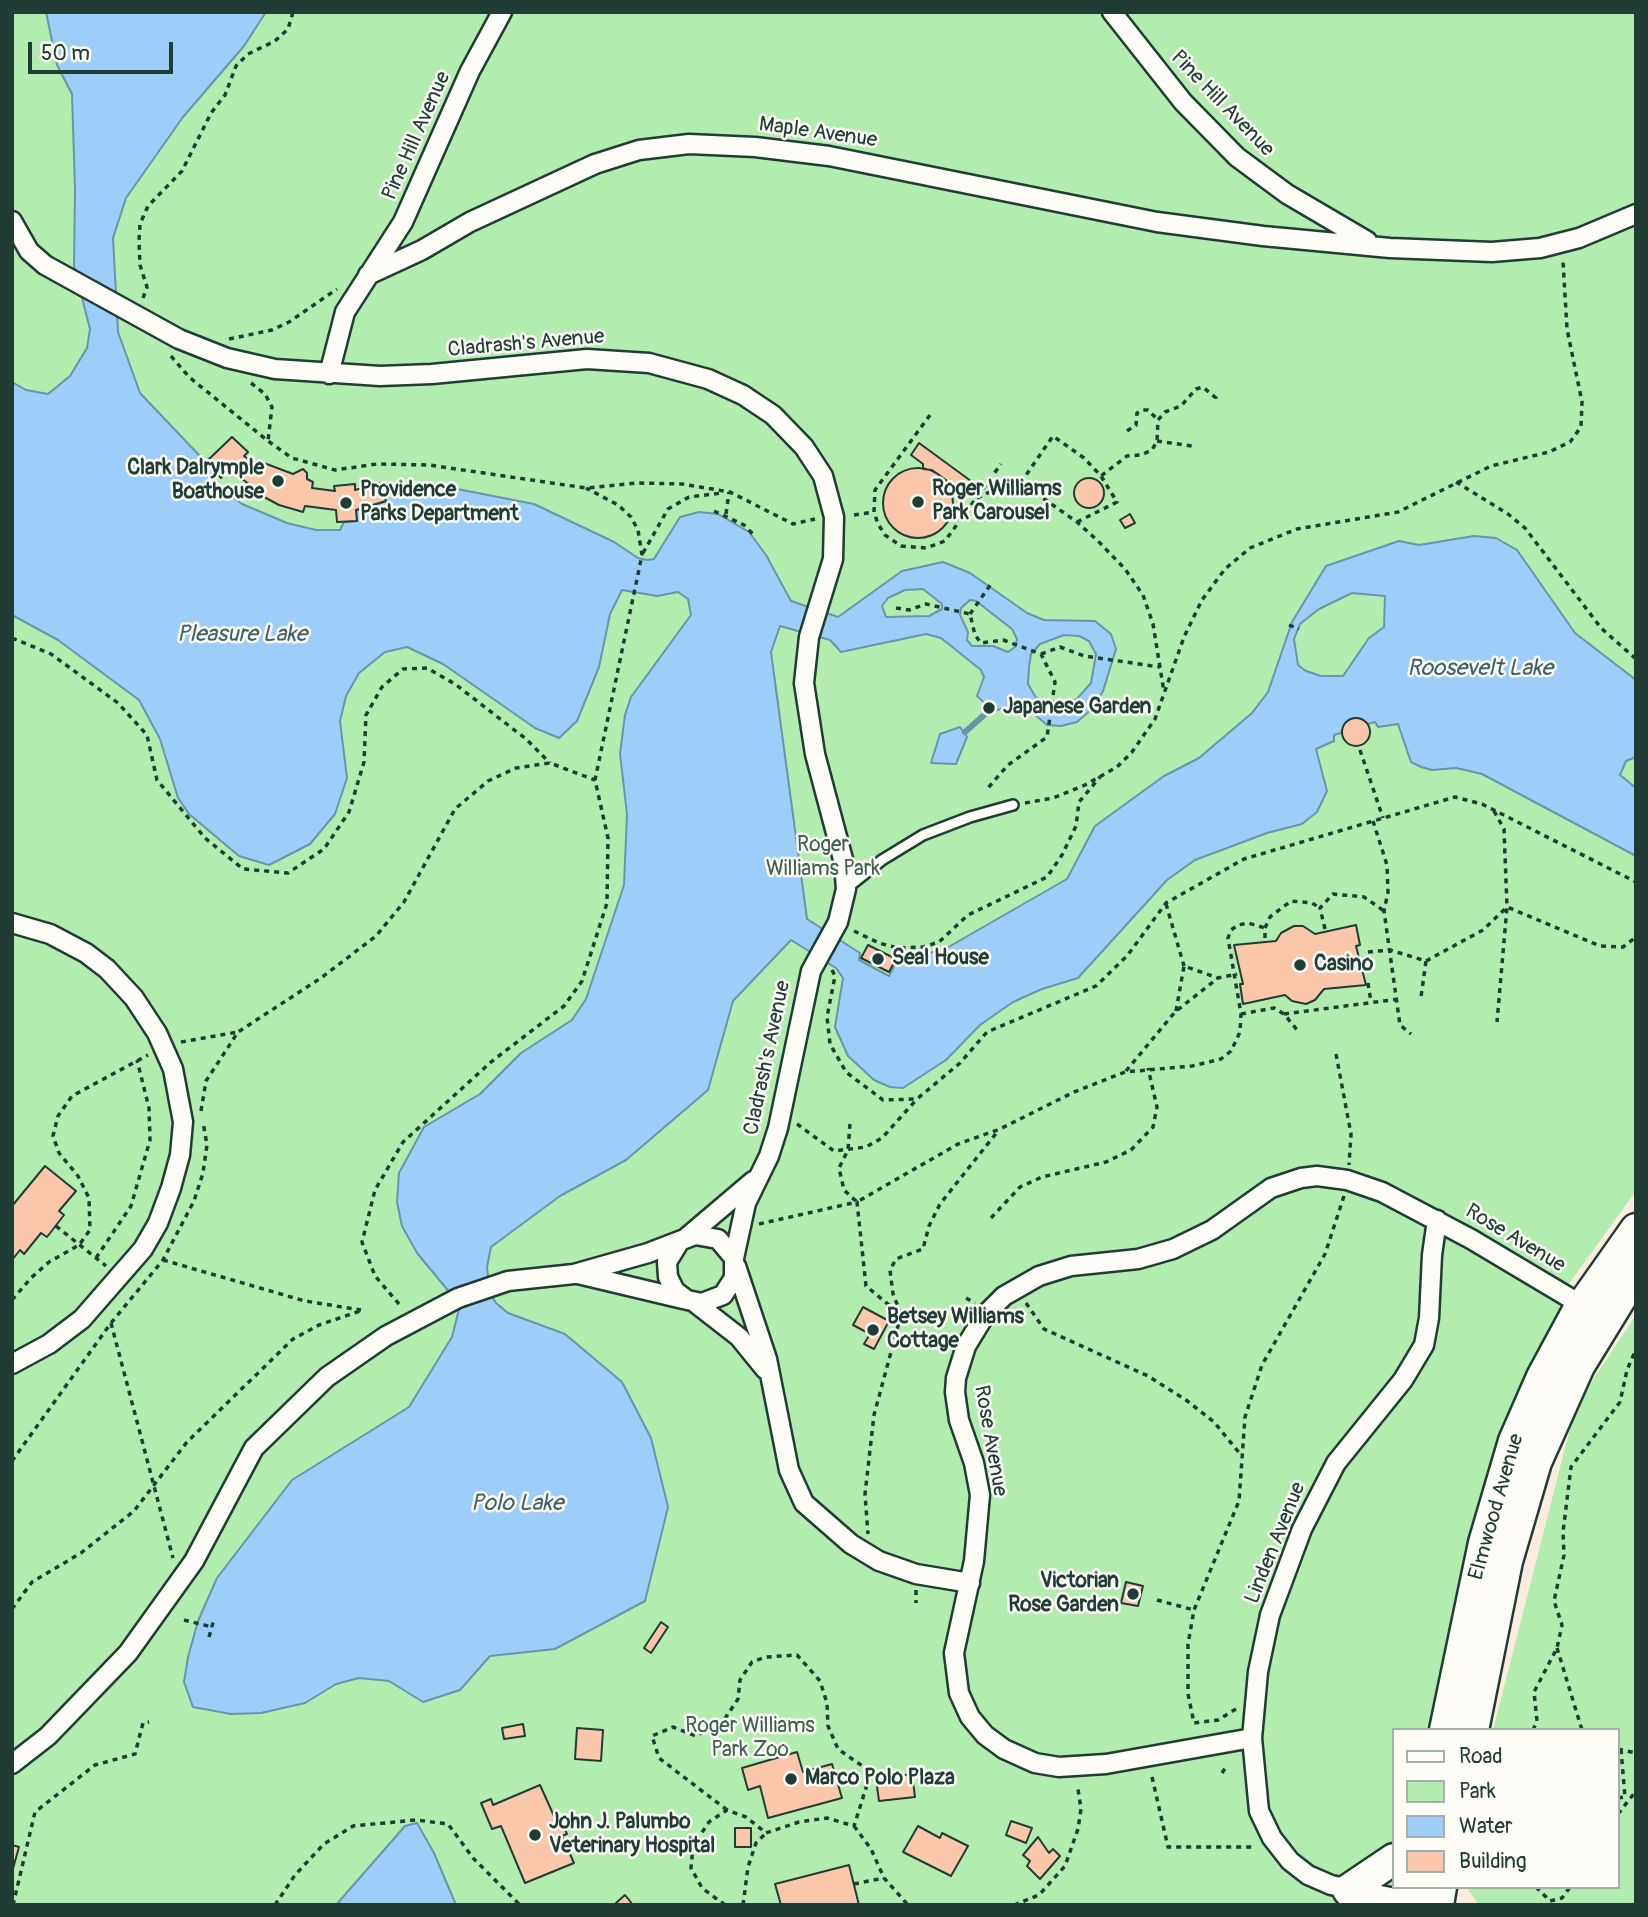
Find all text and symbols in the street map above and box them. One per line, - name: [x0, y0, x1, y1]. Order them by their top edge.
- scale bar: [32, 28, 177, 72]
- text: 50 m: [41, 40, 90, 67]
- street label: Pine Hill Avenue: [1165, 46, 1279, 162]
- street label: Pine Hill Avenue: [377, 68, 457, 204]
- street label: Maple Avenue: [757, 112, 879, 154]
- street label: Cladrash's Avenue: [447, 325, 605, 363]
- place label: Clark Dalrymple Boathouse: [127, 456, 264, 506]
- marker: Clark Dalrymple Boathouse: [270, 473, 286, 489]
- place label: Roger Williams Park Carousel: [932, 477, 1061, 527]
- place label: Providence Parks Department: [360, 478, 519, 528]
- marker: Roger Williams Park Carousel: [910, 494, 926, 510]
- marker: Providence Parks Department: [338, 495, 354, 511]
- water label: Pleasure Lake: [177, 621, 307, 649]
- water label: Roosevelt Lake: [1407, 655, 1553, 683]
- place label: Japanese Garden: [1003, 695, 1151, 721]
- marker: Japanese Garden: [981, 700, 997, 716]
- park label: Roger Williams Park: [766, 833, 880, 883]
- place label: Seal House: [892, 946, 989, 972]
- marker: Seal House: [870, 951, 886, 967]
- place label: Casino: [1314, 952, 1373, 978]
- marker: Casino: [1292, 957, 1308, 973]
- street label: Cladrash's Avenue: [739, 979, 797, 1137]
- street label: Rose Avenue: [1460, 1199, 1570, 1279]
- place label: Betsey Williams Cottage: [887, 1305, 1024, 1355]
- marker: Betsey Williams Cottage: [865, 1322, 881, 1338]
- street label: Rose Avenue: [968, 1384, 1012, 1498]
- street label: Elmwood Avenue: [1464, 1431, 1530, 1583]
- street label: Linden Avenue: [1240, 1479, 1312, 1607]
- water label: Polo Lake: [471, 1490, 563, 1518]
- place label: Victorian Rose Garden: [1008, 1569, 1119, 1619]
- marker: Victorian Rose Garden: [1125, 1586, 1141, 1602]
- park label: Roger Williams Park Zoo: [685, 1714, 815, 1764]
- legend: [1392, 1728, 1620, 1889]
- text: Road: [1459, 1743, 1503, 1770]
- place label: Marco Polo Plaza: [805, 1766, 955, 1792]
- marker: Marco Polo Plaza: [783, 1771, 799, 1787]
- text: Park: [1459, 1778, 1496, 1805]
- place label: John J. Palumbo Veterinary Hospital: [549, 1810, 715, 1860]
- text: Water: [1459, 1813, 1512, 1840]
- marker: John J. Palumbo Veterinary Hospital: [527, 1827, 543, 1843]
- text: Building: [1459, 1848, 1526, 1875]

